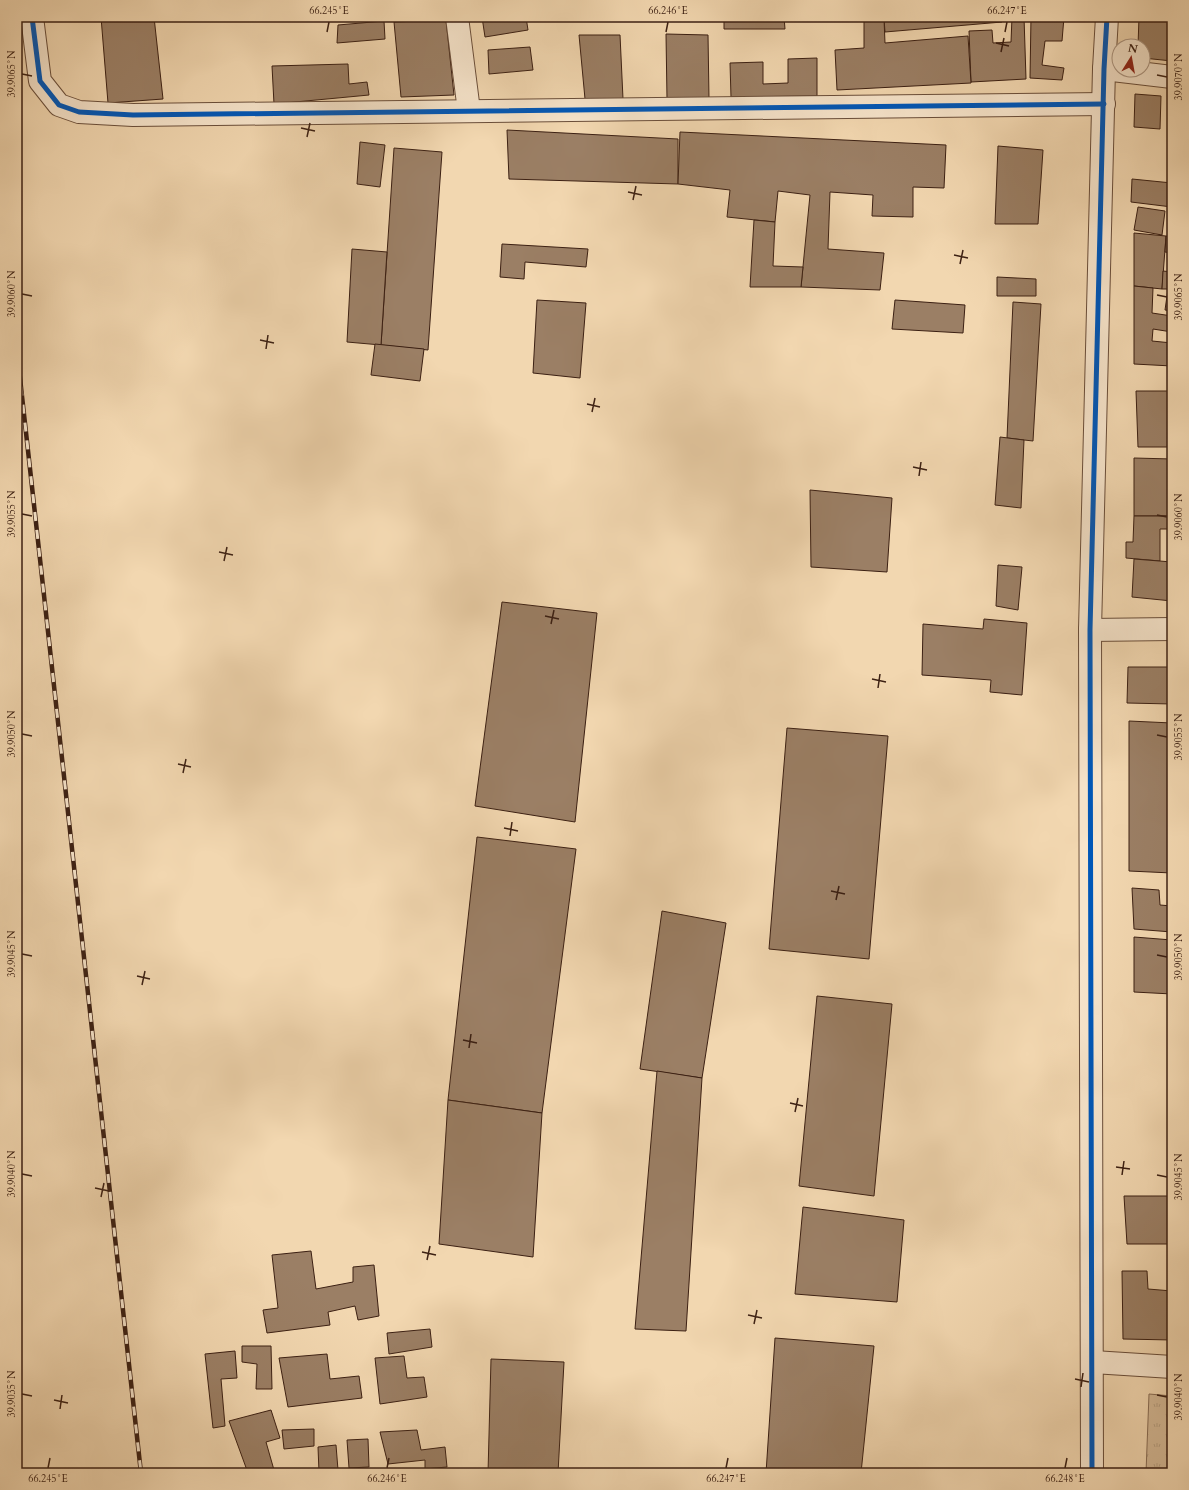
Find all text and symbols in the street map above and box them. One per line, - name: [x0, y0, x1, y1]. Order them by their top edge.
- text: 66.245°E: [309, 4, 349, 18]
- text: 66.246°E: [648, 4, 688, 18]
- text: 66.247°E: [987, 4, 1027, 18]
- north arrow: [1111, 38, 1151, 78]
- text: N: [1127, 40, 1139, 57]
- text: 39.9065°N: [5, 50, 19, 97]
- text: 39.9070°N: [1172, 53, 1186, 100]
- text: 39.9060°N: [5, 270, 19, 317]
- text: 39.9065°N: [1172, 273, 1186, 320]
- text: 39.9055°N: [5, 490, 19, 537]
- text: 39.9060°N: [1172, 493, 1186, 540]
- text: 39.9050°N: [5, 710, 19, 757]
- text: 39.9055°N: [1172, 713, 1186, 760]
- text: 39.9045°N: [5, 930, 19, 977]
- text: 39.9050°N: [1172, 933, 1186, 980]
- text: 39.9040°N: [5, 1150, 19, 1197]
- text: 39.9045°N: [1172, 1153, 1186, 1200]
- text: 39.9035°N: [5, 1370, 19, 1417]
- text: 39.9040°N: [1172, 1373, 1186, 1420]
- text: 66.245°E: [28, 1472, 68, 1486]
- text: 66.246°E: [367, 1472, 407, 1486]
- text: 66.247°E: [706, 1472, 746, 1486]
- text: 66.248°E: [1045, 1472, 1085, 1486]

